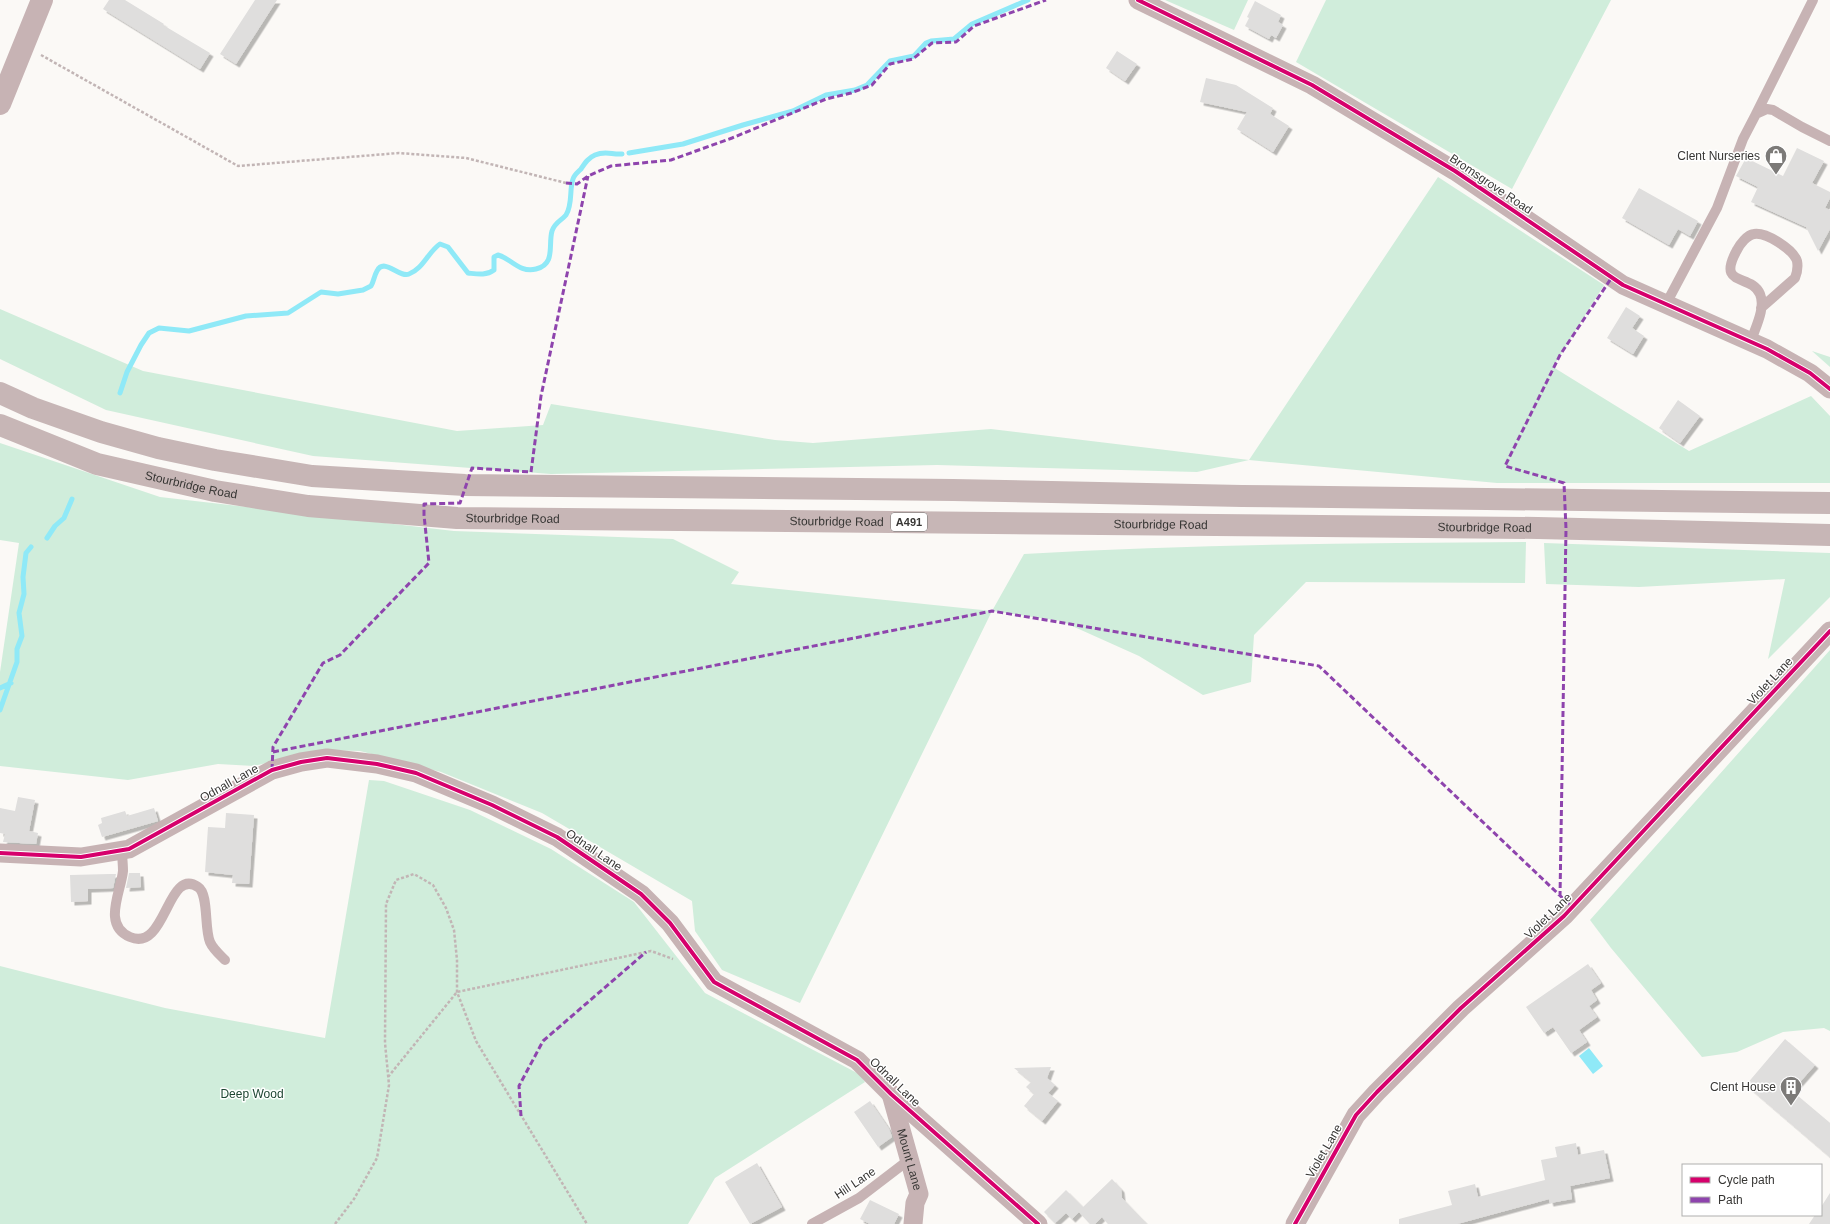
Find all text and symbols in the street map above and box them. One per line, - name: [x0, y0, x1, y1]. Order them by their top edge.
- shop icon: Clent Nurseries: [1763, 143, 1789, 176]
- place label: Clent Nurseries: [1677, 149, 1760, 163]
- street label: Bromsgrove Road: [1447, 151, 1535, 217]
- street label: Stourbridge Road: [144, 468, 238, 501]
- street label: Stourbridge Road: [466, 511, 560, 526]
- road number: A491: [891, 513, 927, 531]
- street label: Stourbridge Road: [790, 514, 884, 529]
- street label: Stourbridge Road: [1114, 517, 1208, 532]
- street label: Stourbridge Road: [1437, 520, 1532, 535]
- street label: Violet Lane: [1744, 654, 1796, 708]
- street label: Odnall Lane: [197, 761, 261, 805]
- street label: Odnall Lane: [563, 826, 625, 874]
- street label: Violet Lane: [1522, 890, 1575, 942]
- street label: Odnall Lane: [867, 1054, 923, 1110]
- building icon: Clent House: [1778, 1074, 1804, 1107]
- place label: Clent House: [1710, 1080, 1776, 1094]
- park label: Deep Wood: [220, 1087, 284, 1101]
- street label: Violet Lane: [1303, 1121, 1345, 1180]
- street label: Mount Lane: [894, 1127, 925, 1192]
- street label: Hill Lane: [832, 1164, 879, 1202]
- legend: [1682, 1164, 1822, 1216]
- text: Cycle path: [1718, 1173, 1775, 1187]
- text: Path: [1718, 1193, 1743, 1207]

